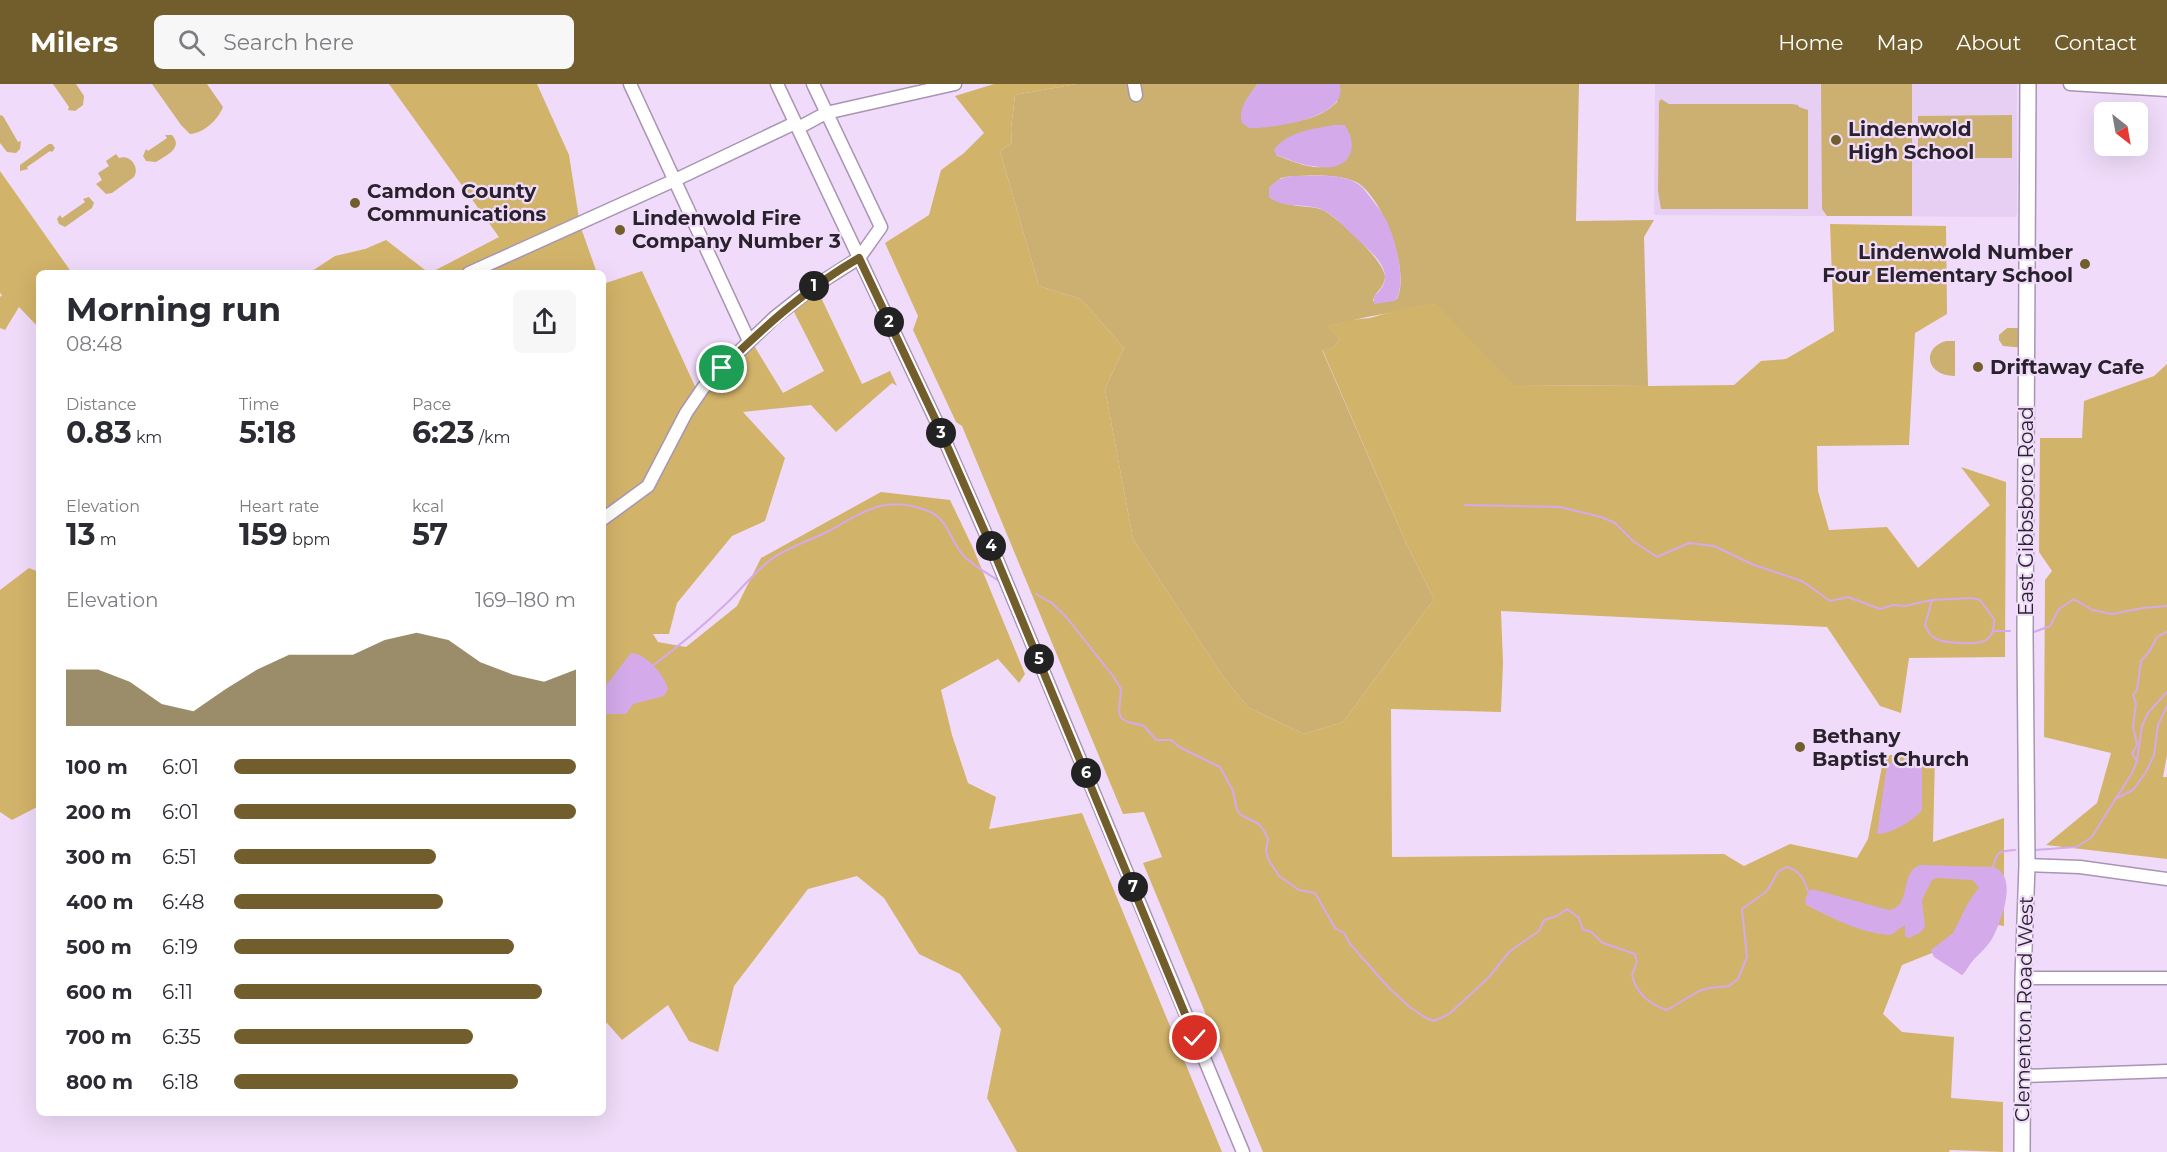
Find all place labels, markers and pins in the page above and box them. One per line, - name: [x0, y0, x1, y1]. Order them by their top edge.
- place label: Lindenwold High School: [1848, 117, 1974, 164]
- marker: Lindenwold High School: [1829, 133, 1843, 147]
- place label: Camdon County Communications: [367, 179, 547, 226]
- marker: Camdon County Communications: [348, 196, 362, 210]
- place label: Lindenwold Fire Company Number 3: [632, 206, 841, 253]
- marker: Lindenwold Fire Company Number 3: [613, 223, 627, 237]
- place label: Lindenwold Number Four Elementary School: [1822, 240, 2073, 287]
- marker: Lindenwold Number Four Elementary School: [2078, 257, 2092, 271]
- pin: 1: [799, 271, 829, 301]
- pin: 2: [874, 307, 904, 337]
- pin: [696, 342, 747, 393]
- place label: Driftaway Cafe: [1990, 355, 2144, 379]
- marker: Driftaway Cafe: [1971, 360, 1985, 374]
- pin: 3: [926, 418, 956, 448]
- pin: 4: [976, 531, 1006, 561]
- pin: 5: [1024, 644, 1054, 674]
- place label: Bethany Baptist Church: [1812, 724, 1969, 771]
- marker: Bethany Baptist Church: [1793, 740, 1807, 754]
- pin: 6: [1071, 758, 1101, 788]
- pin: 7: [1118, 872, 1148, 902]
- pin: [1169, 1012, 1220, 1063]

